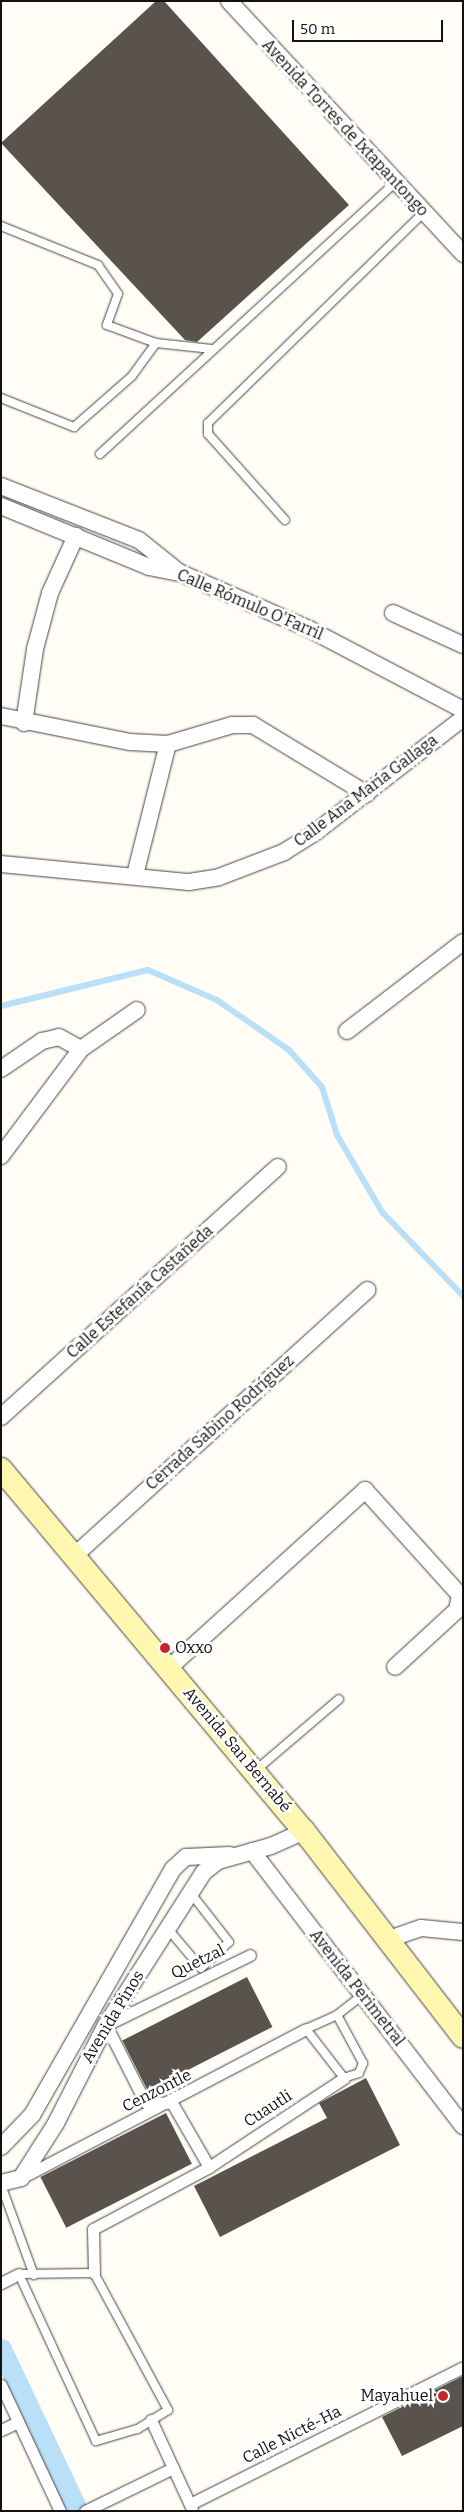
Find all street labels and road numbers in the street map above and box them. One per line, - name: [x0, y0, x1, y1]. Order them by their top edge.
- street label: Avenida Torres de Ixtapantongo: [258, 35, 432, 221]
- street label: Calle Rómulo O'Farril: [174, 565, 326, 645]
- street label: Calle Ana María Gallaga: [290, 731, 442, 851]
- street label: Calle Estefanía Castañeda: [63, 1221, 217, 1363]
- street label: Cerrada Sabino Rodríguez: [142, 1352, 298, 1494]
- street label: Avenida San Bernabé: [179, 1683, 295, 1817]
- street label: Avenida Perimetral: [305, 1926, 409, 2050]
- street label: Quetzal: [168, 1941, 228, 1983]
- street label: Avenida Pinos: [78, 1967, 148, 2067]
- street label: Cenzontle: [119, 2065, 195, 2117]
- street label: Cuautli: [240, 2086, 296, 2132]
- street label: Calle Nicté-Ha: [239, 2402, 345, 2468]

